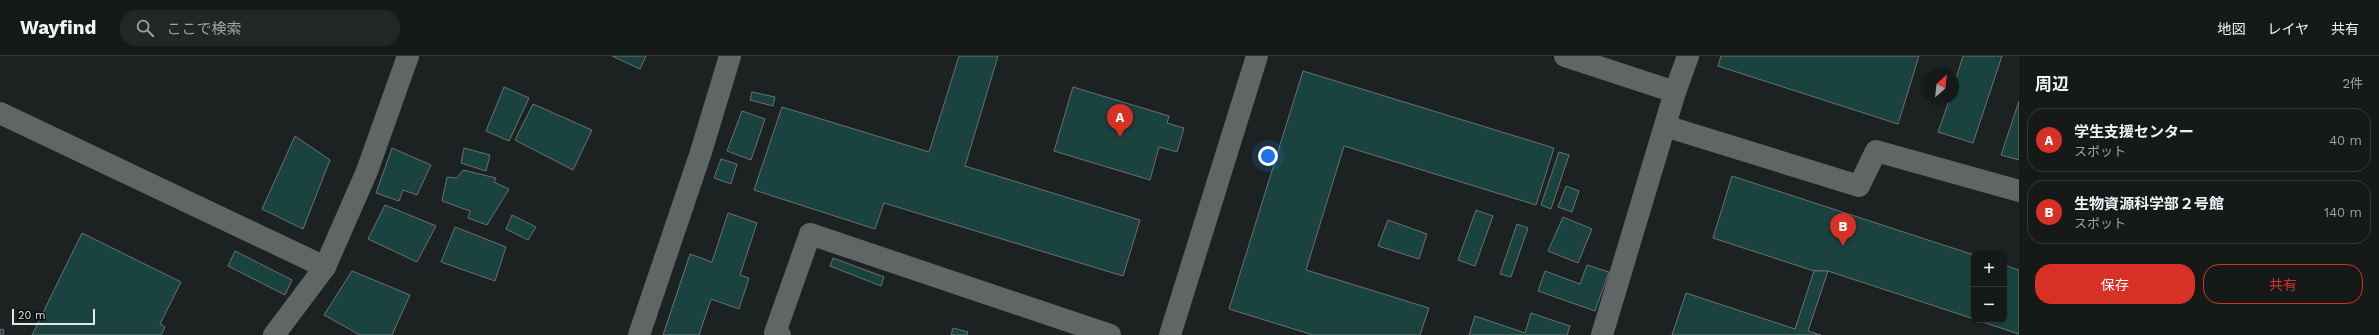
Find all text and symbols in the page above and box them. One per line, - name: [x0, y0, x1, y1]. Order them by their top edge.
- search box: [120, 10, 400, 46]
- text: Wayfind: [20, 16, 96, 39]
- icon: search: [134, 17, 156, 39]
- text: ここで検索: [166, 20, 241, 38]
- text: 地図: [2217, 21, 2245, 37]
- text: レイヤ: [2267, 21, 2309, 37]
- text: 共有: [2331, 21, 2359, 37]
- north arrow: [1923, 68, 1959, 104]
- text: 周辺: [2035, 74, 2069, 94]
- text: 2件: [2342, 76, 2363, 91]
- pin: A: [1107, 104, 1133, 137]
- text: 学生支援センター: [2074, 123, 2194, 141]
- text: A: [2045, 133, 2053, 148]
- text: 40 m: [2329, 133, 2362, 148]
- text: スポット: [2074, 144, 2126, 159]
- your location: [1258, 146, 1278, 166]
- text: 生物資源科学部２号館: [2074, 195, 2224, 213]
- text: B: [2045, 205, 2053, 220]
- text: 140 m: [2324, 205, 2362, 220]
- pin: B: [1830, 213, 1856, 246]
- text: スポット: [2074, 216, 2126, 231]
- map controls: [1971, 251, 2007, 323]
- button: +: [1971, 251, 2007, 287]
- button: 保存: [2035, 264, 2195, 304]
- button: 共有: [2203, 264, 2363, 304]
- button: −: [1971, 287, 2007, 323]
- scale bar: [12, 307, 95, 326]
- text: 20 m: [18, 309, 46, 322]

